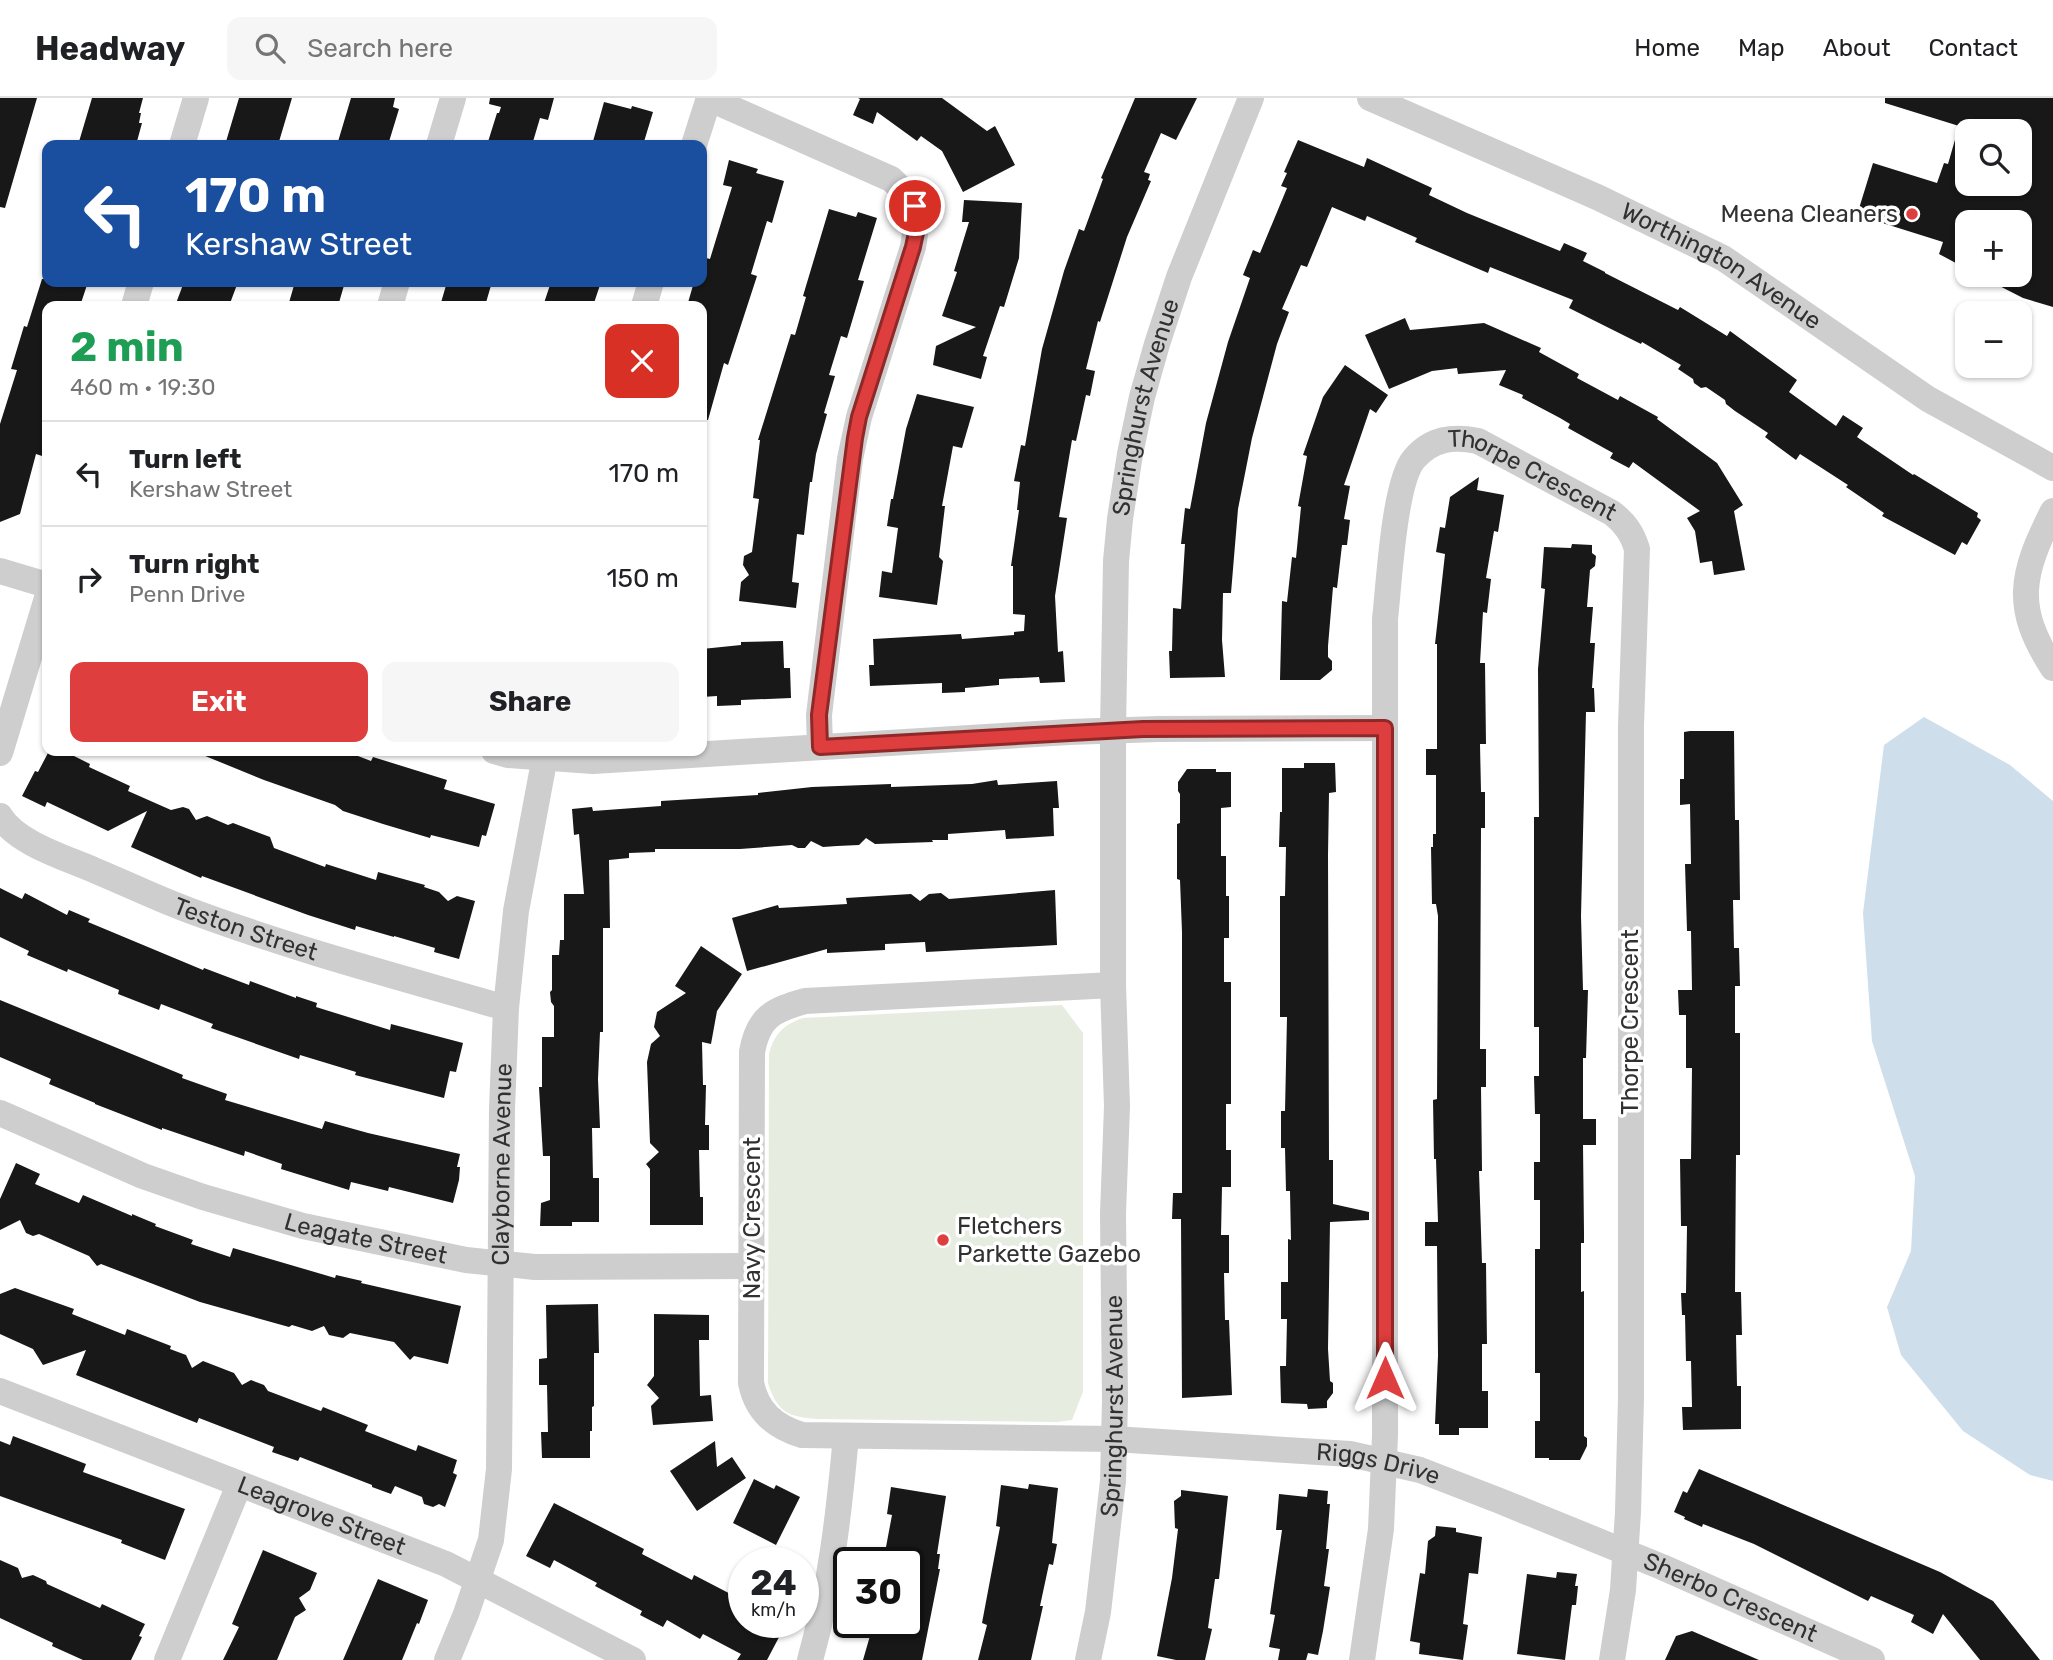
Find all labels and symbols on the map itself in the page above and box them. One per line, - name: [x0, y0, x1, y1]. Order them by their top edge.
- pin: [885, 176, 945, 236]
- street label: Worthington Avenue: [1617, 197, 1827, 335]
- place label: Meena Cleaners: [1721, 200, 1898, 228]
- marker: Meena Cleaners: [1904, 206, 1920, 222]
- street label: Springhurst Avenue: [1107, 295, 1185, 518]
- street label: Thorpe Crescent: [1447, 424, 1621, 527]
- street label: Teston Street: [170, 892, 321, 967]
- street label: Thorpe Crescent: [1616, 929, 1644, 1115]
- street label: Clayborne Avenue: [487, 1063, 518, 1266]
- street label: Navy Crescent: [738, 1137, 766, 1299]
- street label: Leagate Street: [281, 1207, 450, 1270]
- place label: Fletchers Parkette Gazebo: [957, 1212, 1141, 1268]
- marker: Fletchers Parkette Gazebo: [935, 1232, 951, 1248]
- street label: Springhurst Avenue: [1095, 1295, 1129, 1518]
- position arrow: [1348, 1341, 1422, 1415]
- street label: Riggs Drive: [1315, 1438, 1444, 1491]
- street label: Leagrove Street: [234, 1470, 410, 1561]
- speed limit sign: 30: [833, 1547, 924, 1638]
- street label: Sherbo Crescent: [1639, 1547, 1822, 1648]

